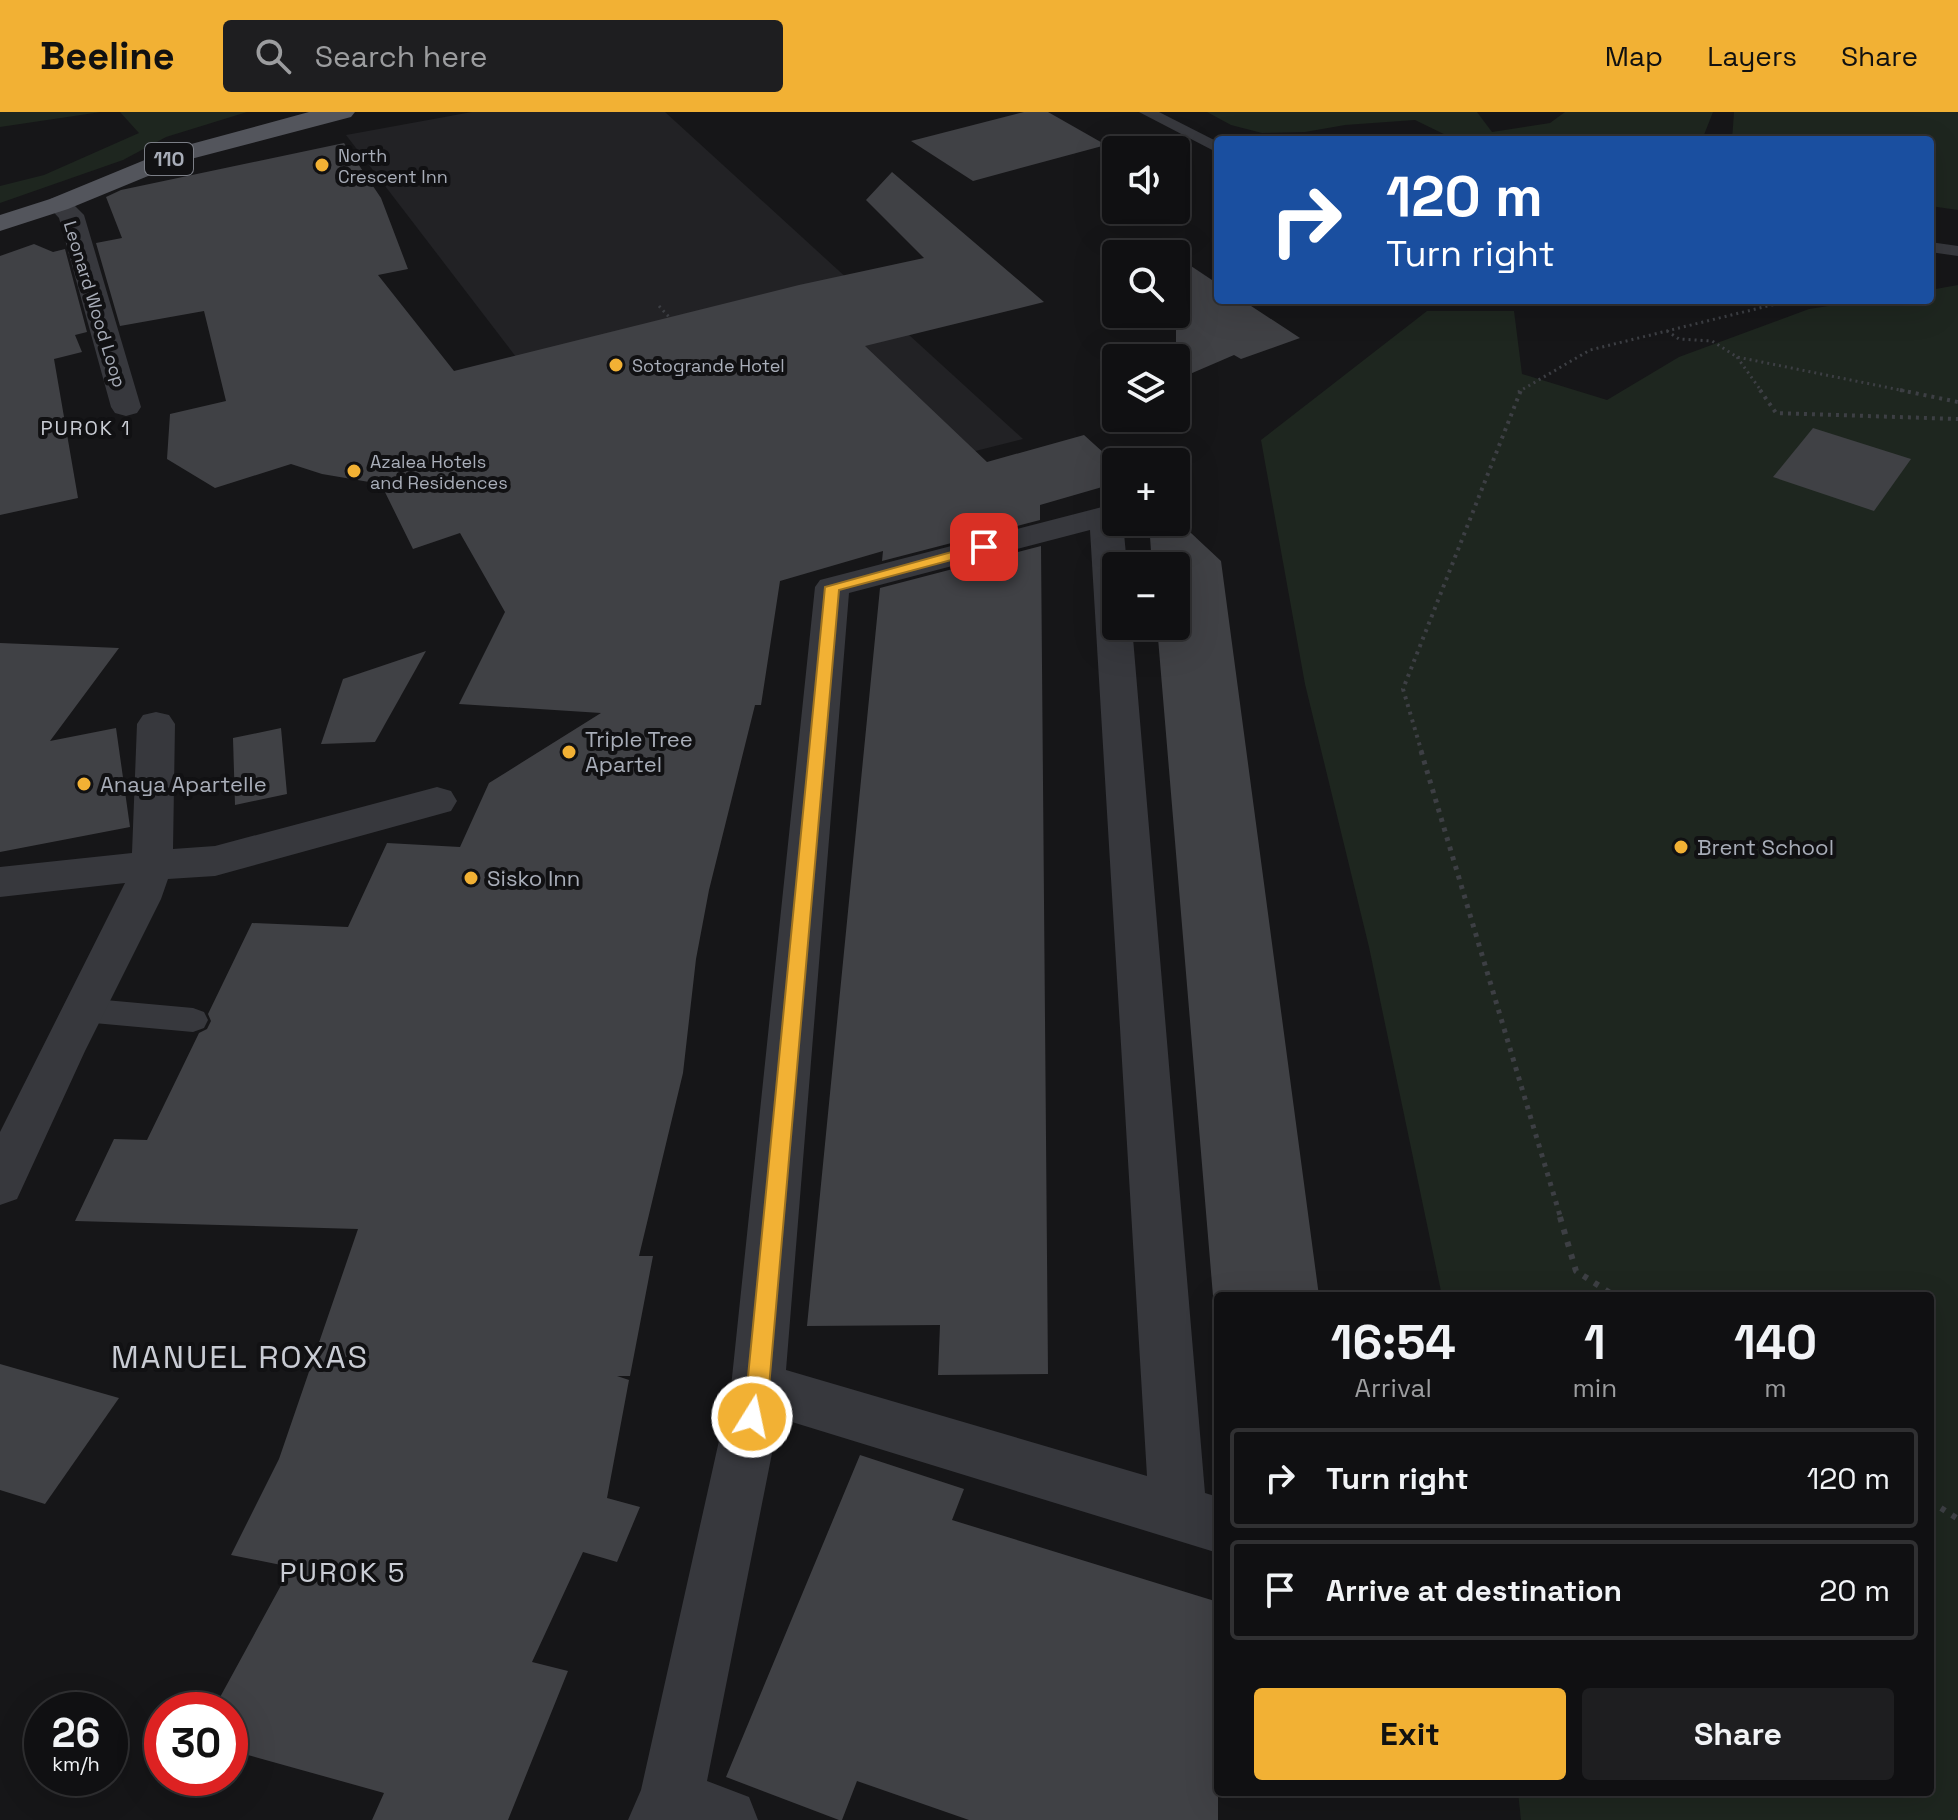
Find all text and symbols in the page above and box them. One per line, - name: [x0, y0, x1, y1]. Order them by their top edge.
- search box: [223, 20, 783, 92]
- text: Beeline: [40, 32, 175, 80]
- icon: search: [251, 34, 295, 78]
- text: Search here: [315, 37, 488, 76]
- text: Map: [1605, 38, 1663, 74]
- text: Layers: [1707, 38, 1797, 74]
- text: Share: [1841, 38, 1918, 74]
- map controls: [1102, 136, 1190, 640]
- button: sound: [1102, 136, 1190, 224]
- road number: 110: [145, 143, 193, 175]
- place label: North Crescent Inn: [338, 144, 448, 188]
- marker: North Crescent Inn: [313, 156, 331, 174]
- text: 120 m: [1386, 161, 1543, 232]
- icon: right: [1254, 168, 1358, 272]
- street label: Leonard Wood Loop: [59, 218, 131, 390]
- text: Turn right: [1386, 231, 1555, 277]
- button: search: [1102, 240, 1190, 328]
- button: layers: [1102, 344, 1190, 432]
- place label: Sotogrande Hotel: [632, 354, 785, 377]
- marker: Sotogrande Hotel: [607, 356, 625, 374]
- district label: PUROK 1: [40, 415, 132, 441]
- button: +: [1102, 448, 1190, 536]
- place label: Azalea Hotels and Residences: [370, 450, 508, 494]
- marker: Azalea Hotels and Residences: [345, 462, 363, 480]
- pin: [950, 513, 1018, 581]
- icon: arrive: [962, 525, 1006, 569]
- button: −: [1102, 552, 1190, 640]
- place label: Triple Tree Apartel: [585, 725, 693, 778]
- marker: Triple Tree Apartel: [560, 743, 578, 761]
- place label: Anaya Apartelle: [100, 770, 267, 798]
- marker: Anaya Apartelle: [75, 775, 93, 793]
- place label: Brent School: [1697, 833, 1834, 861]
- marker: Brent School: [1672, 838, 1690, 856]
- place label: Sisko Inn: [487, 864, 580, 892]
- marker: Sisko Inn: [462, 869, 480, 887]
- text: 16:54: [1331, 1312, 1456, 1373]
- text: 1: [1584, 1312, 1606, 1373]
- text: 140: [1734, 1312, 1817, 1373]
- district label: MANUEL ROXAS: [111, 1337, 369, 1377]
- text: Arrival: [1355, 1371, 1432, 1405]
- text: min: [1572, 1371, 1617, 1405]
- text: m: [1764, 1371, 1787, 1405]
- position arrow: [710, 1375, 794, 1459]
- icon: right: [1258, 1456, 1302, 1500]
- text: Turn right: [1326, 1459, 1469, 1498]
- text: 120 m: [1807, 1459, 1890, 1498]
- district label: PUROK 5: [280, 1554, 406, 1590]
- icon: arrive: [1258, 1568, 1302, 1612]
- text: Arrive at destination: [1326, 1571, 1622, 1610]
- text: 20 m: [1819, 1571, 1890, 1610]
- button: Exit: [1254, 1688, 1566, 1780]
- button: Share: [1582, 1688, 1894, 1780]
- speed limit sign: 30: [144, 1692, 248, 1796]
- text: 26: [52, 1708, 100, 1759]
- text: km/h: [52, 1751, 100, 1777]

